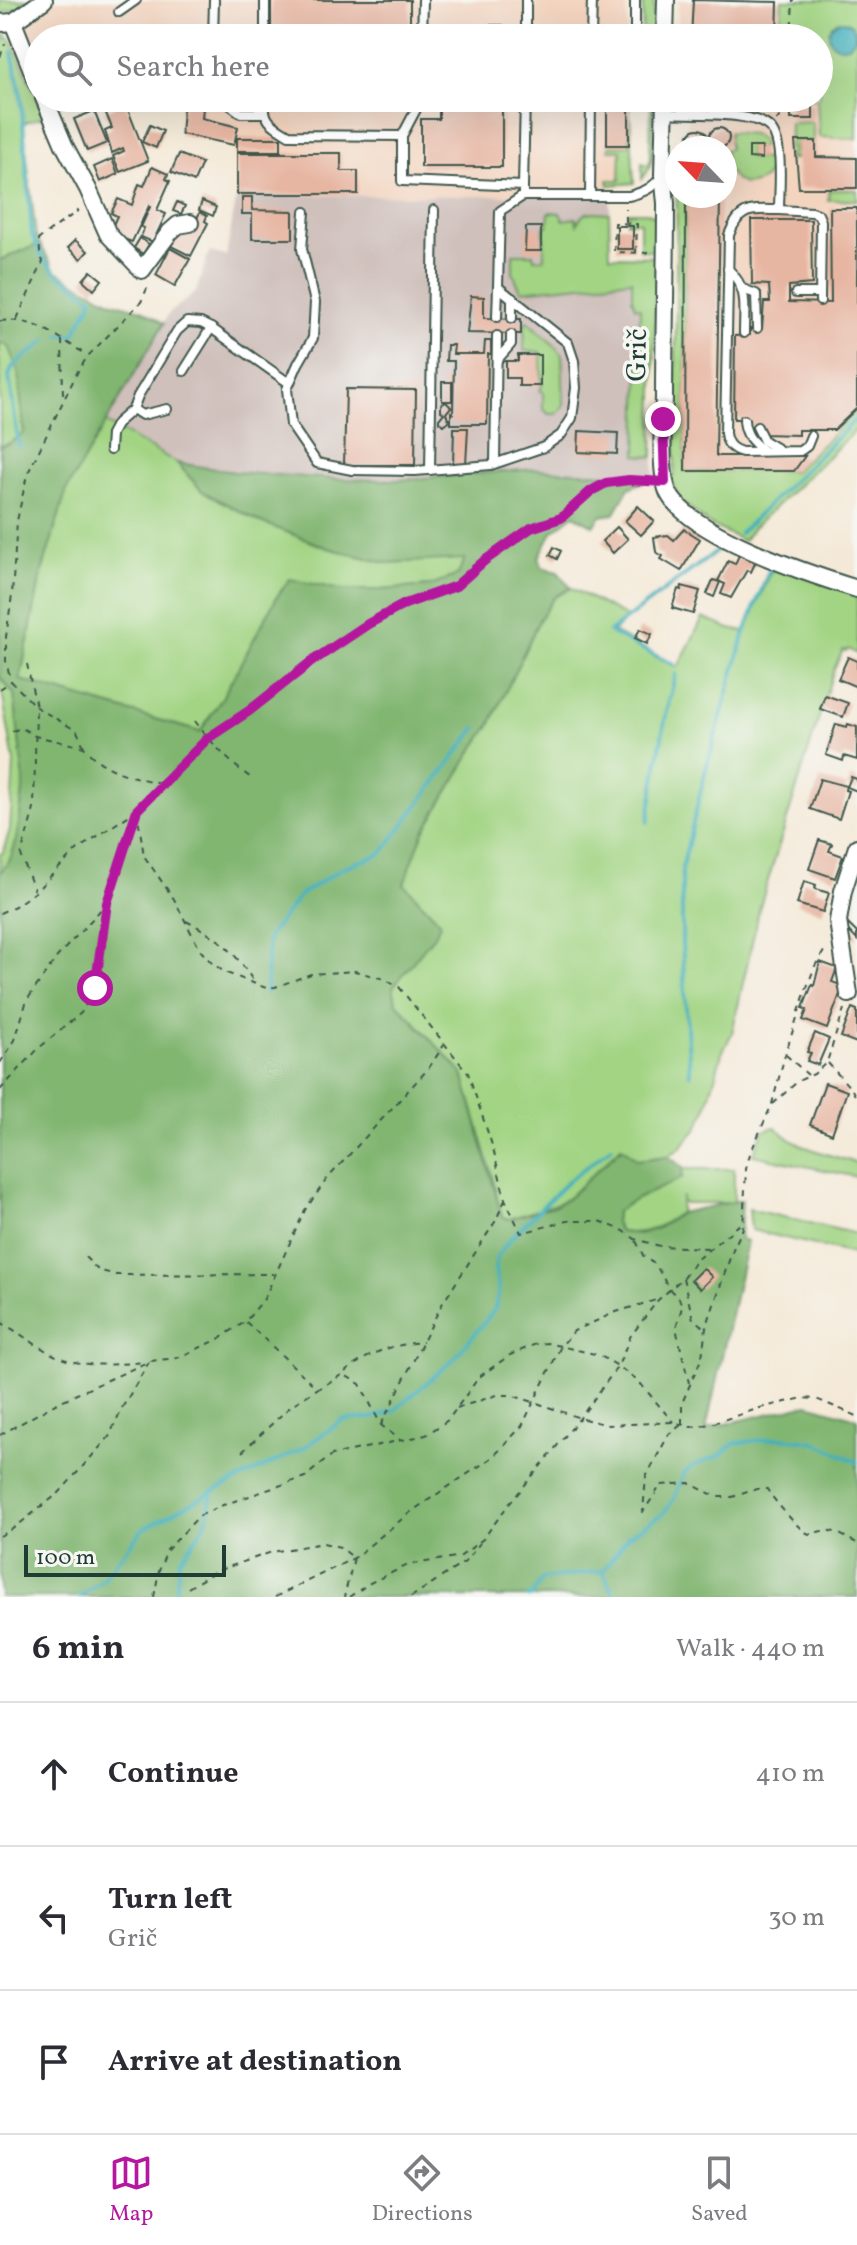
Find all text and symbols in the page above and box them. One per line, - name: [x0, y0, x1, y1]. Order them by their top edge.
- search box: [24, 24, 833, 112]
- icon: search: [52, 46, 96, 90]
- text: Search here: [116, 47, 270, 89]
- north arrow: [665, 136, 737, 208]
- street label: Grič: [618, 328, 658, 382]
- route end: [645, 401, 681, 437]
- route start: [77, 970, 113, 1006]
- scale bar: [24, 1541, 226, 1577]
- text: 100 m: [36, 1543, 95, 1574]
- text: 6 min: [32, 1626, 125, 1673]
- text: Walk · 440 m: [676, 1631, 825, 1667]
- icon: ahead: [32, 1752, 76, 1796]
- text: Continue: [108, 1753, 239, 1795]
- text: 410 m: [756, 1756, 825, 1792]
- text: Turn left: [108, 1879, 232, 1921]
- icon: left: [32, 1896, 76, 1940]
- text: 30 m: [768, 1900, 825, 1936]
- text: Grič: [108, 1921, 157, 1957]
- icon: arrive: [32, 2040, 76, 2084]
- text: Arrive at destination: [108, 2041, 402, 2083]
- tab: Map: [109, 2151, 153, 2230]
- tab: Directions: [372, 2151, 473, 2230]
- tab: Saved: [691, 2151, 748, 2230]

